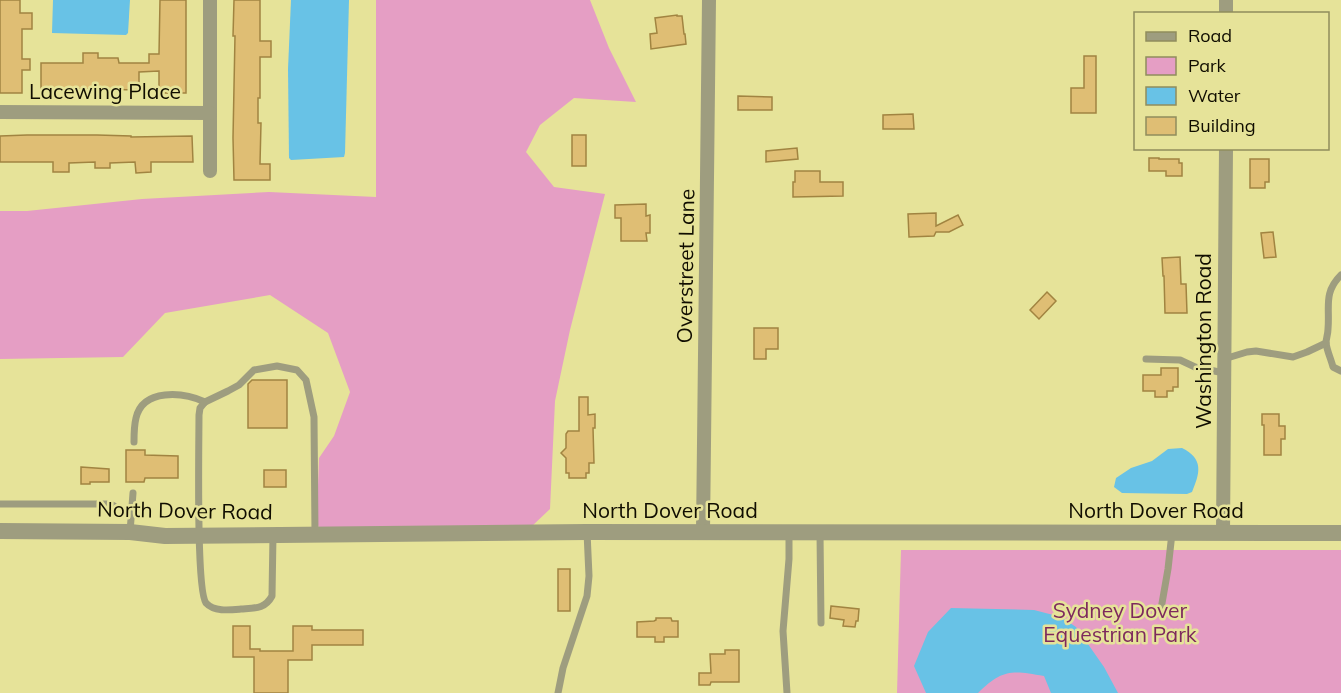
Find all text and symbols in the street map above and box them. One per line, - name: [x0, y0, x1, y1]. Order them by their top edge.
- legend: [1134, 12, 1329, 150]
- text: Road: [1188, 24, 1232, 47]
- text: Park: [1188, 54, 1227, 77]
- street label: Lacewing Place: [29, 78, 181, 104]
- text: Water: [1188, 84, 1241, 107]
- text: Building: [1188, 114, 1256, 137]
- street label: Overstreet Lane: [671, 188, 699, 344]
- street label: Washington Road: [1190, 253, 1216, 429]
- street label: North Dover Road: [97, 495, 273, 525]
- street label: North Dover Road: [582, 497, 758, 523]
- street label: North Dover Road: [1068, 497, 1244, 523]
- park label: Sydney Dover Equestrian Park: [1043, 597, 1197, 647]

